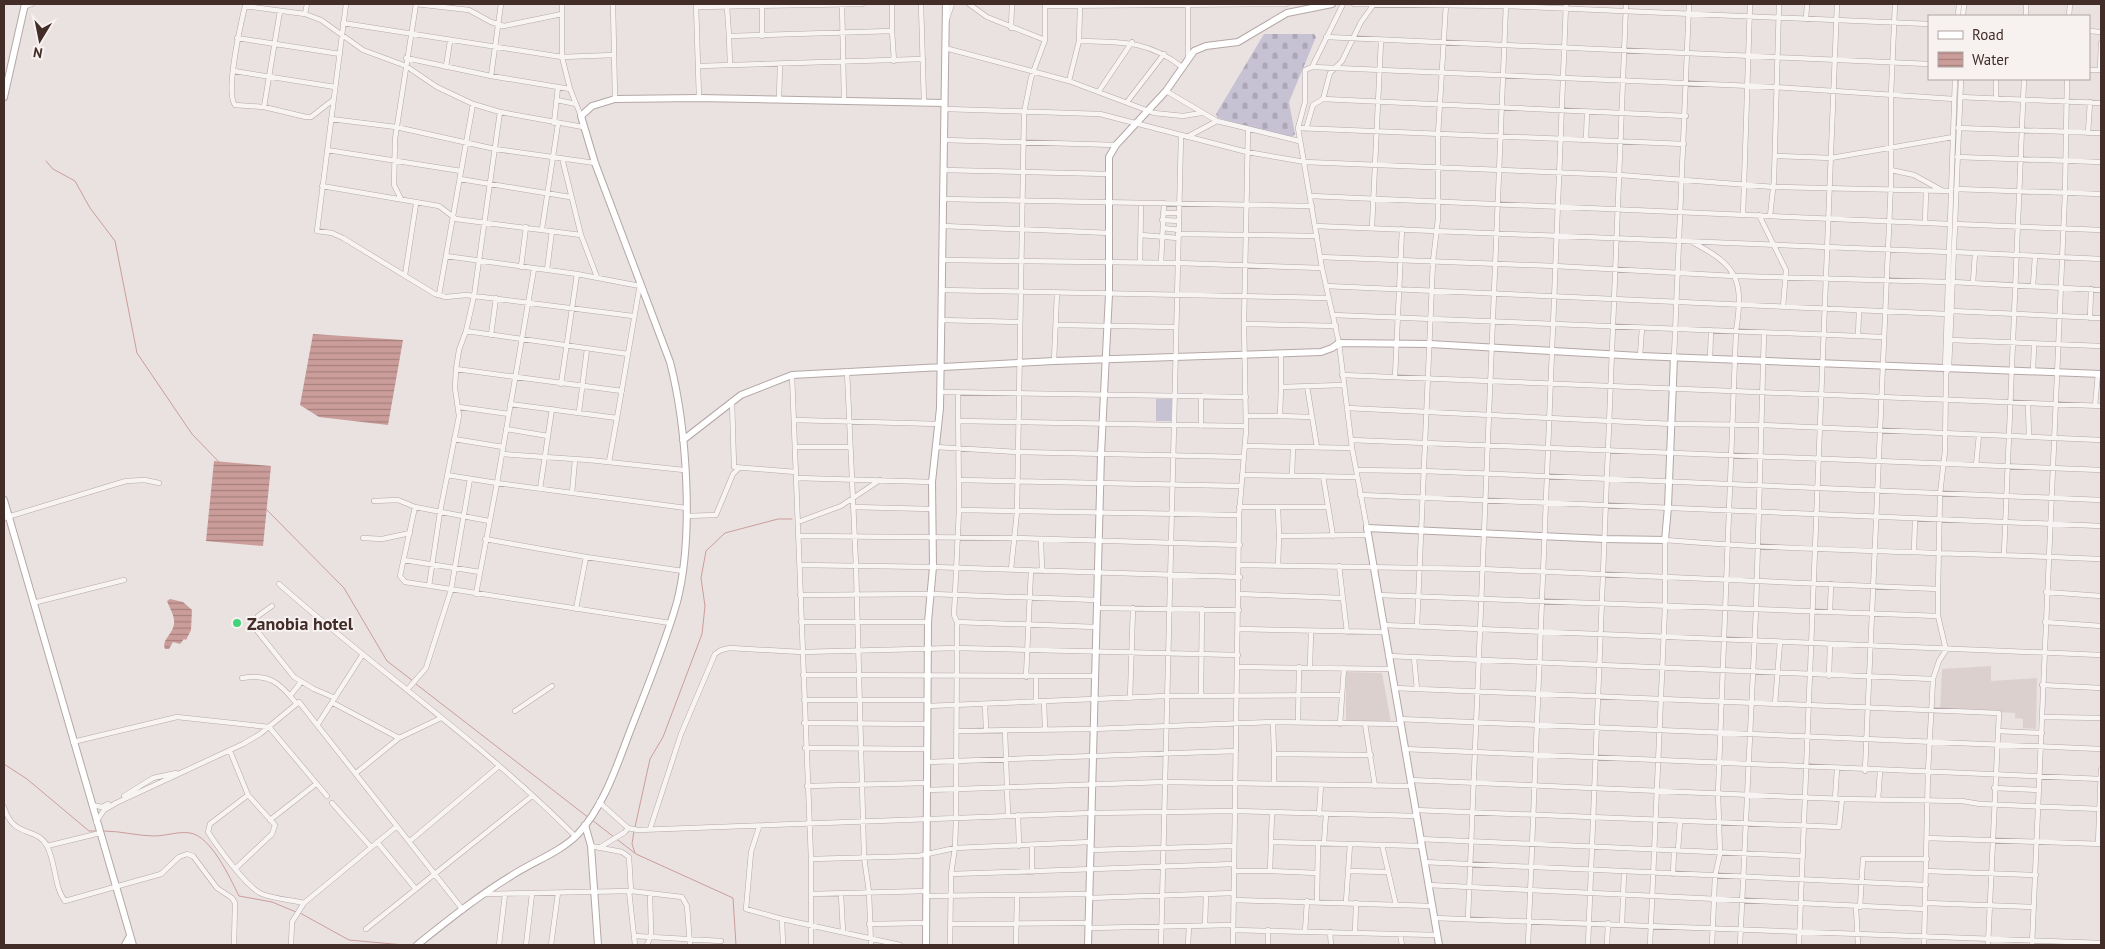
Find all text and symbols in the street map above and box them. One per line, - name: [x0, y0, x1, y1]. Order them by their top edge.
- north arrow: [15, 15, 65, 65]
- legend: [1928, 15, 2090, 80]
- text: Road: [1972, 25, 2004, 44]
- text: N: [32, 43, 44, 62]
- text: Water: [1972, 50, 2009, 69]
- place label: Zanobia hotel: [247, 612, 354, 635]
- marker: Zanobia hotel: [231, 617, 243, 629]

